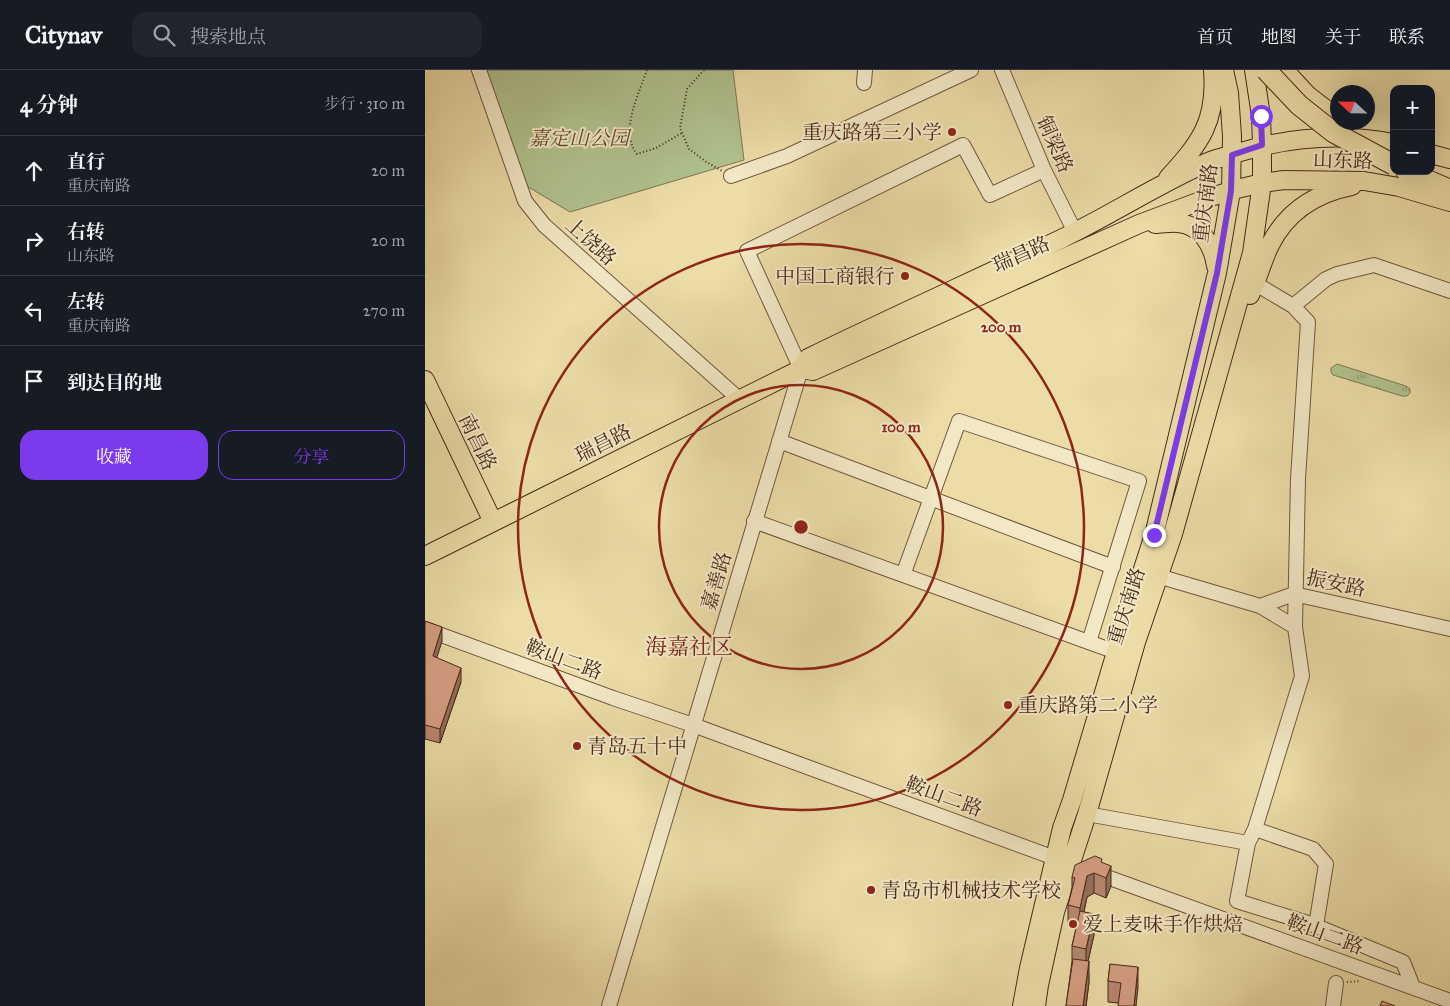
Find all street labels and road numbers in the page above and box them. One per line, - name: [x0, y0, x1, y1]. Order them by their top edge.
- street label: 铜梁路: [1032, 112, 1078, 176]
- street label: 山东路: [1313, 147, 1373, 173]
- street label: 重庆南路: [1188, 162, 1222, 244]
- street label: 上饶路: [561, 212, 621, 270]
- street label: 瑞昌路: [989, 231, 1053, 277]
- street label: 南昌路: [454, 410, 502, 474]
- street label: 瑞昌路: [571, 419, 635, 467]
- street label: 嘉善路: [696, 549, 736, 613]
- street label: 重庆南路: [1102, 564, 1150, 648]
- street label: 振安路: [1304, 565, 1368, 601]
- street label: 鞍山二路: [522, 634, 606, 684]
- street label: 鞍山二路: [902, 771, 986, 821]
- street label: 鞍山二路: [1283, 909, 1367, 959]

